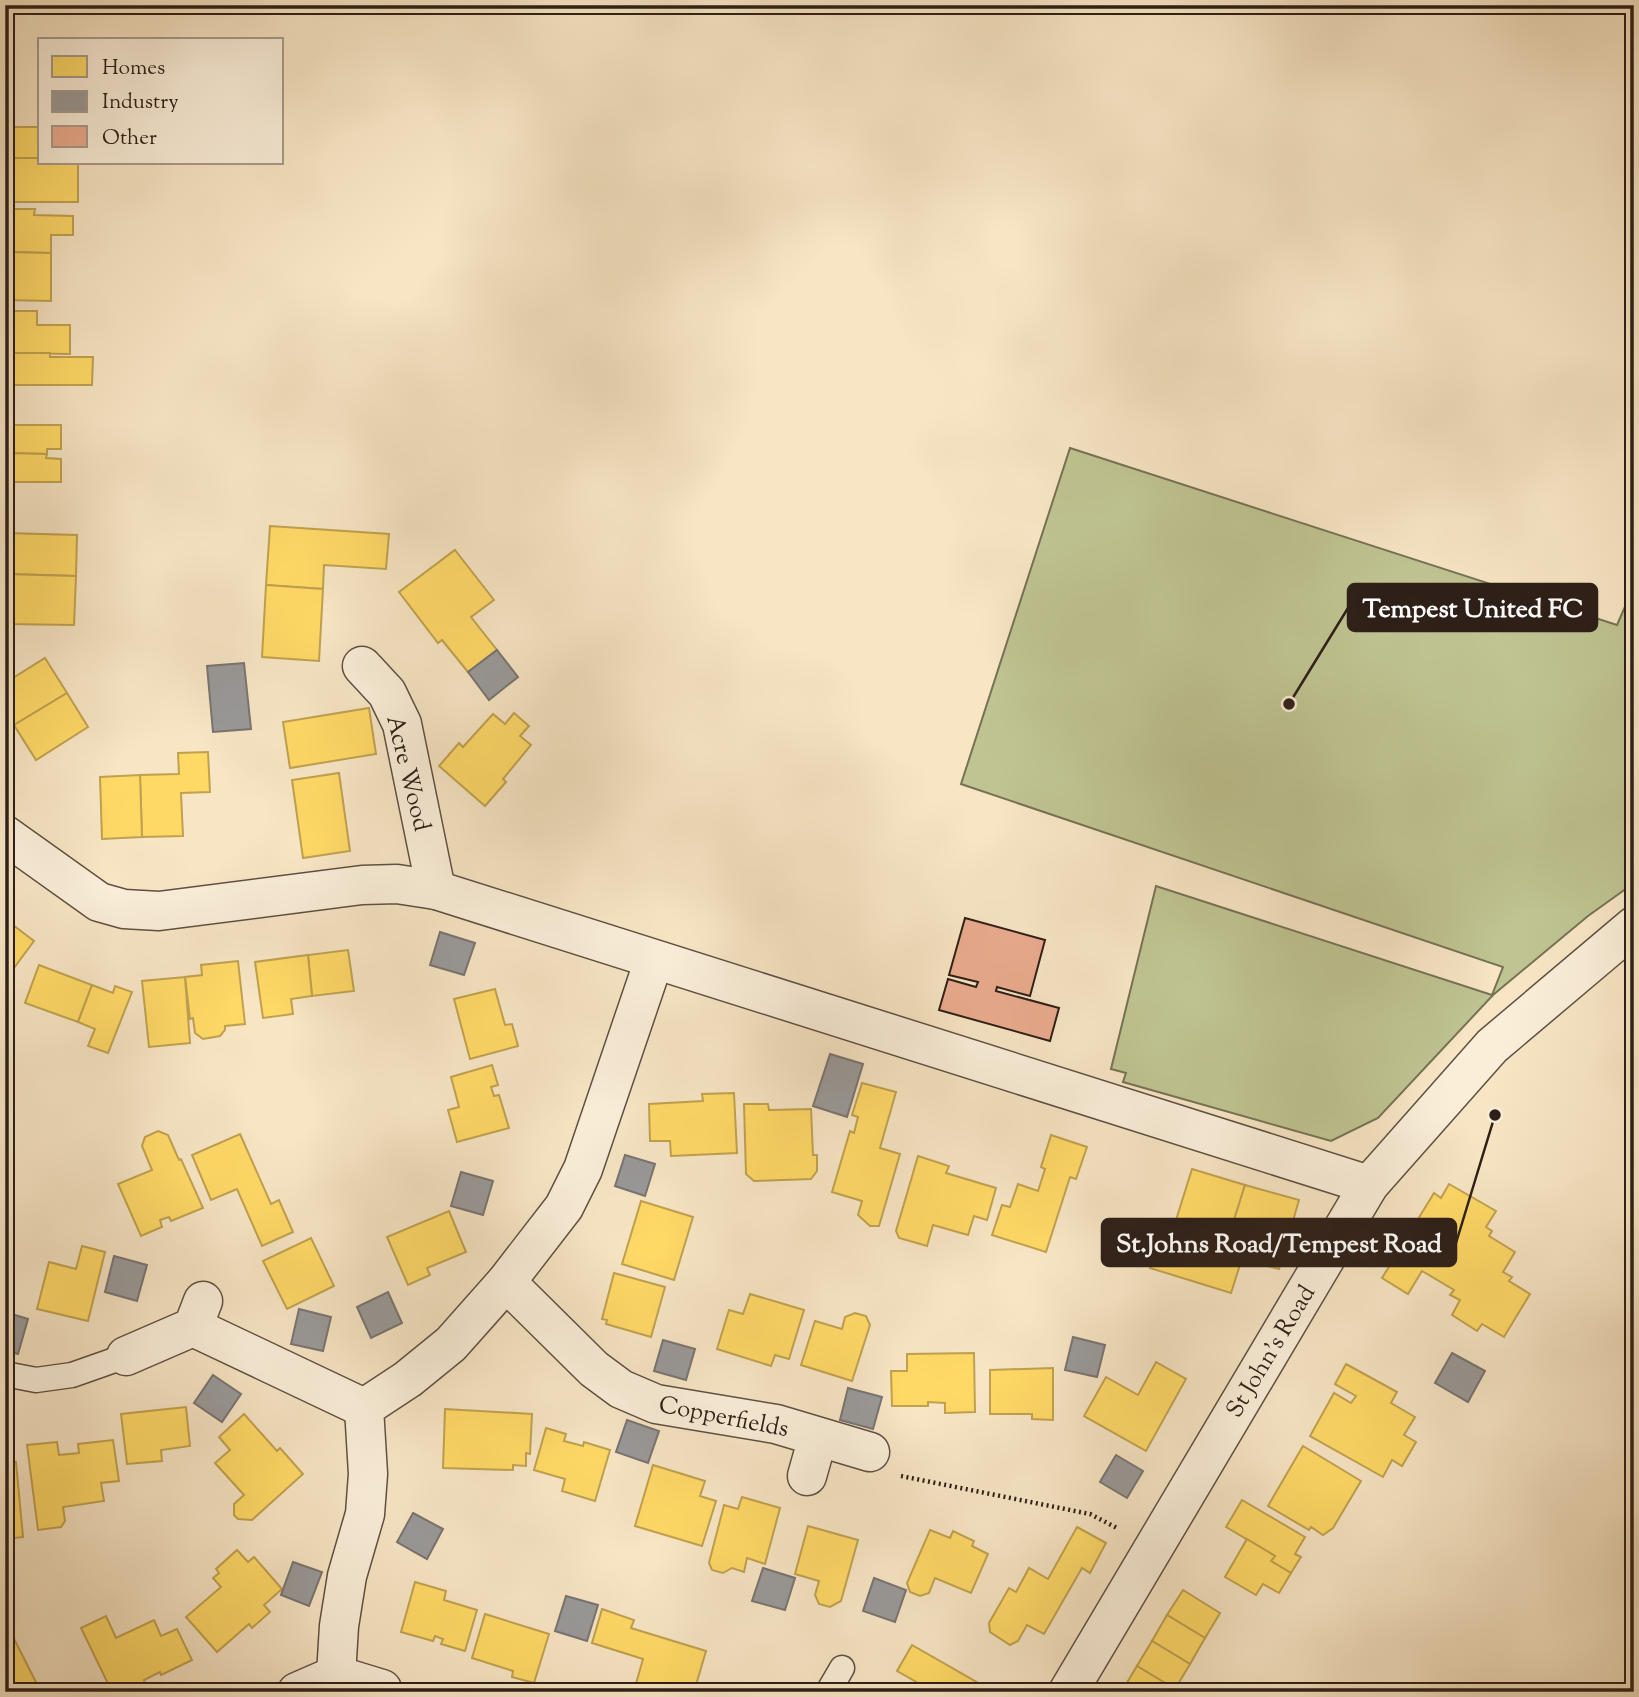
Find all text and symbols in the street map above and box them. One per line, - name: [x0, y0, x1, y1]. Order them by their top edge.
- legend: [38, 38, 284, 164]
- text: Homes: [102, 54, 165, 84]
- text: Industry: [102, 88, 179, 118]
- text: Other: [102, 124, 157, 154]
- callout: Tempest United FC: [1348, 584, 1597, 631]
- text: Tempest United FC: [1363, 592, 1583, 629]
- street label: Acre Wood: [376, 712, 438, 836]
- callout: St.Johns Road/Tempest Road: [1102, 1219, 1456, 1266]
- text: St.Johns Road/Tempest Road: [1116, 1227, 1442, 1264]
- street label: St John's Road: [1219, 1279, 1325, 1425]
- street label: Copperfields: [656, 1389, 791, 1447]

